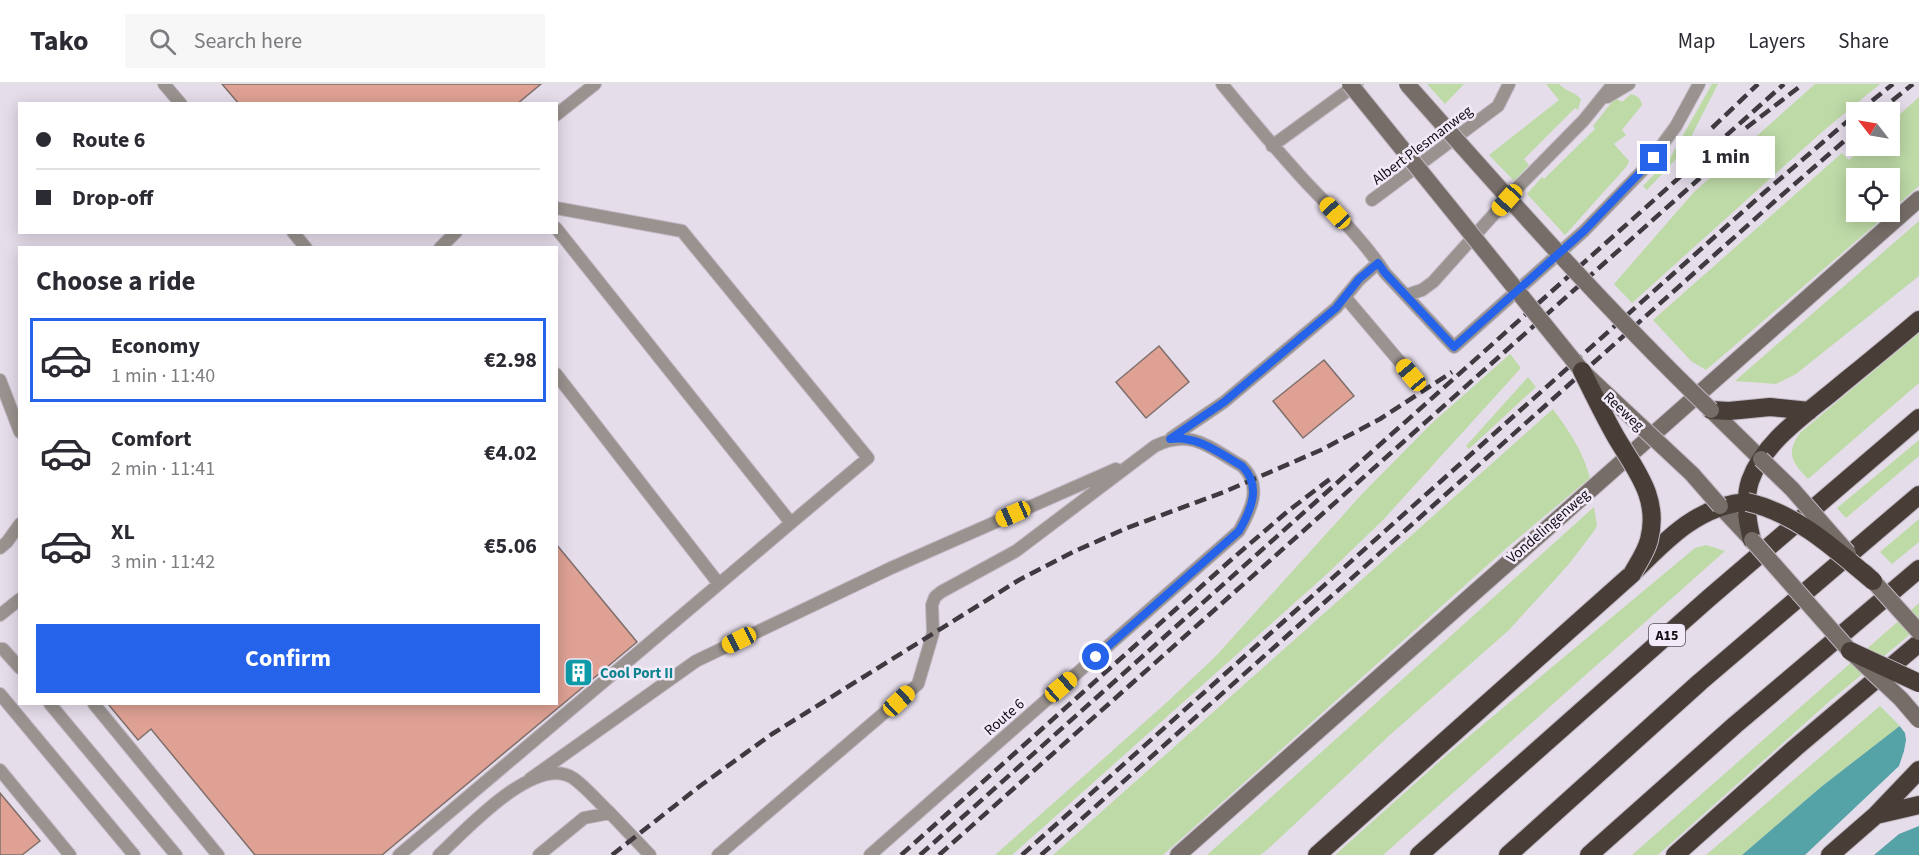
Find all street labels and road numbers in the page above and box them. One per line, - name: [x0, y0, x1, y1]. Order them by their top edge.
- street label: Albert Plesmanweg: [1368, 100, 1477, 190]
- street label: Reeweg: [1599, 387, 1649, 436]
- street label: Vondelingenweg: [1502, 484, 1595, 568]
- road number: A15: [1649, 624, 1685, 646]
- street label: Route 6: [980, 694, 1029, 741]

